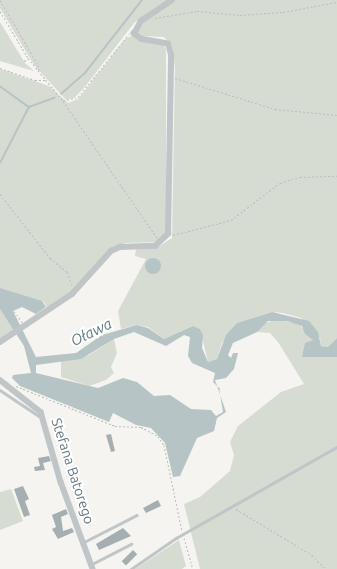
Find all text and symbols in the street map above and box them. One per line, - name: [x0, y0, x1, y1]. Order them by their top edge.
- water label: Oława: [67, 314, 115, 350]
- street label: Stefana Batorego: [48, 416, 98, 526]

